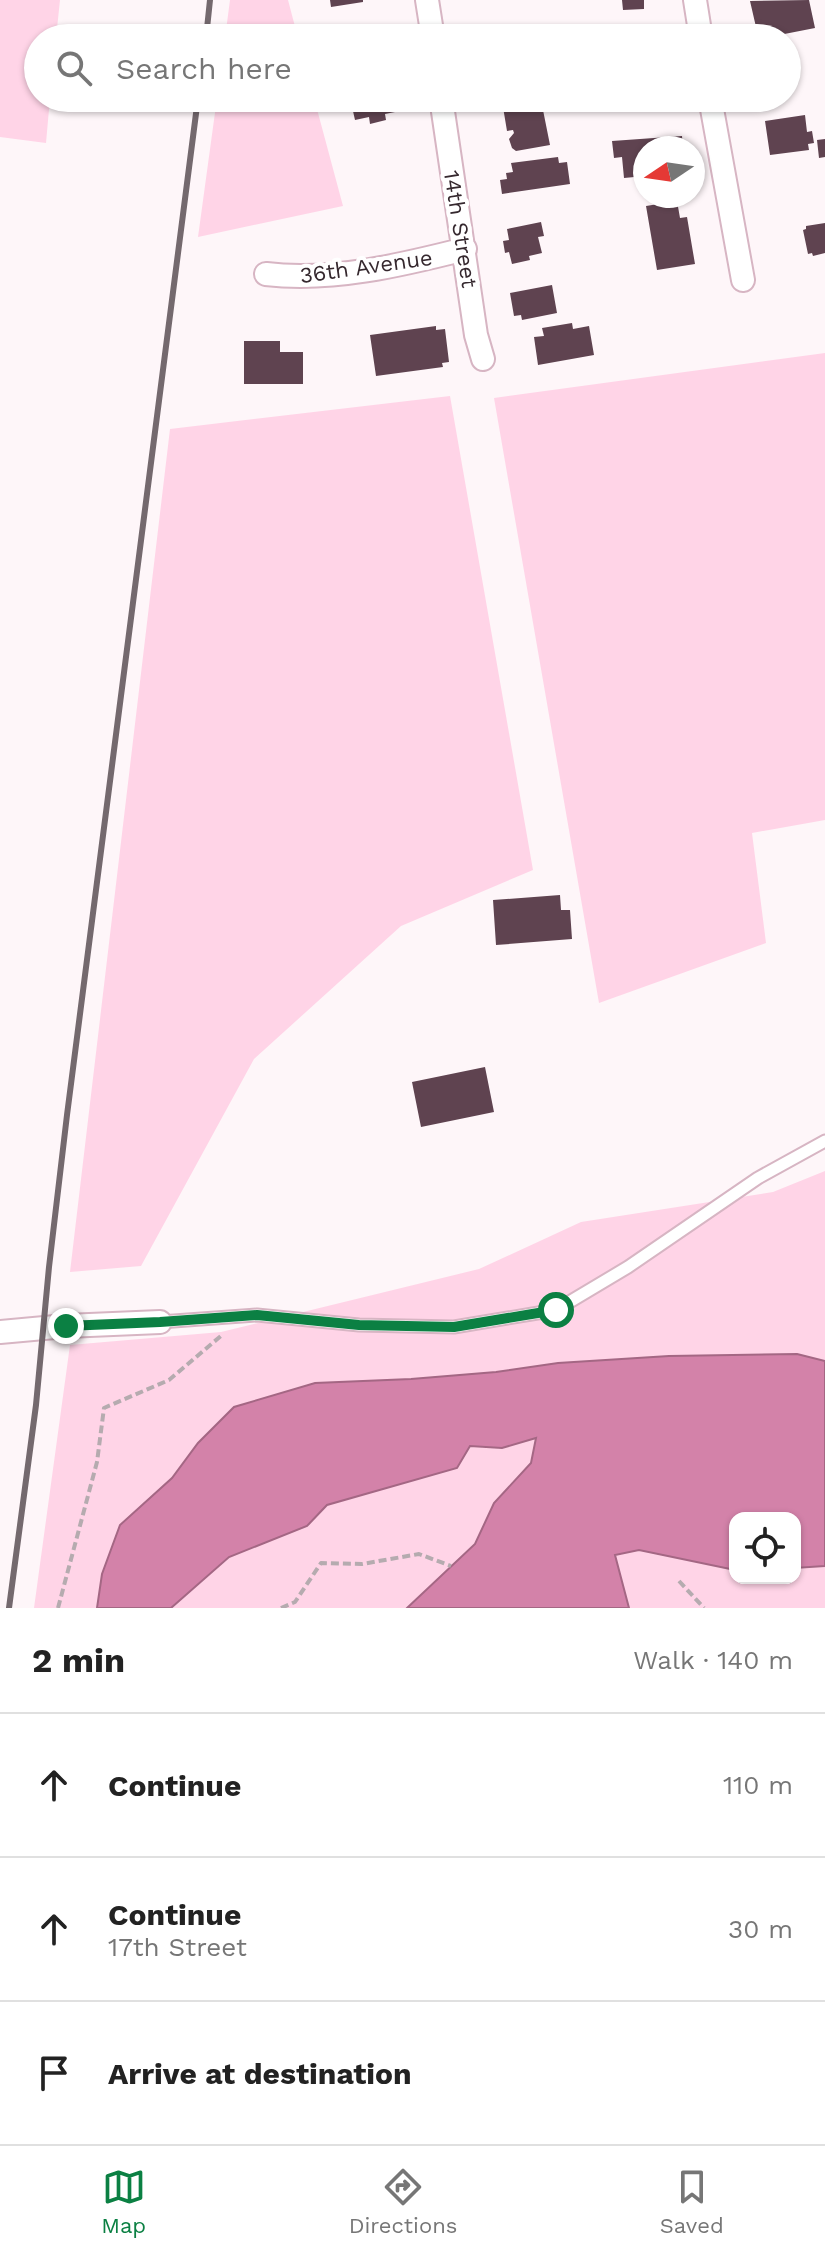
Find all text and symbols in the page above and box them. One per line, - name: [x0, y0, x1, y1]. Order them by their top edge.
- search box: [24, 24, 801, 112]
- icon: search: [52, 46, 96, 90]
- text: Search here: [116, 51, 292, 86]
- north arrow: [633, 136, 705, 208]
- street label: 14th Street: [439, 169, 482, 290]
- street label: 36th Avenue: [298, 245, 434, 288]
- route start: [538, 1292, 574, 1328]
- route end: [48, 1308, 84, 1344]
- map controls: [729, 1512, 801, 1584]
- button: locate: [729, 1512, 801, 1584]
- text: 2 min: [32, 1640, 125, 1680]
- text: Walk · 140 m: [633, 1645, 793, 1675]
- icon: ahead: [32, 1763, 76, 1807]
- text: Continue: [108, 1768, 241, 1803]
- text: 110 m: [723, 1770, 793, 1800]
- text: Continue: [108, 1897, 241, 1932]
- icon: ahead: [32, 1907, 76, 1951]
- text: 30 m: [728, 1914, 793, 1944]
- text: 17th Street: [108, 1932, 247, 1962]
- icon: arrive: [32, 2051, 76, 2095]
- text: Arrive at destination: [108, 2056, 412, 2091]
- tab: Map: [101, 2165, 146, 2238]
- tab: Directions: [349, 2165, 457, 2238]
- tab: Saved: [660, 2165, 724, 2238]

